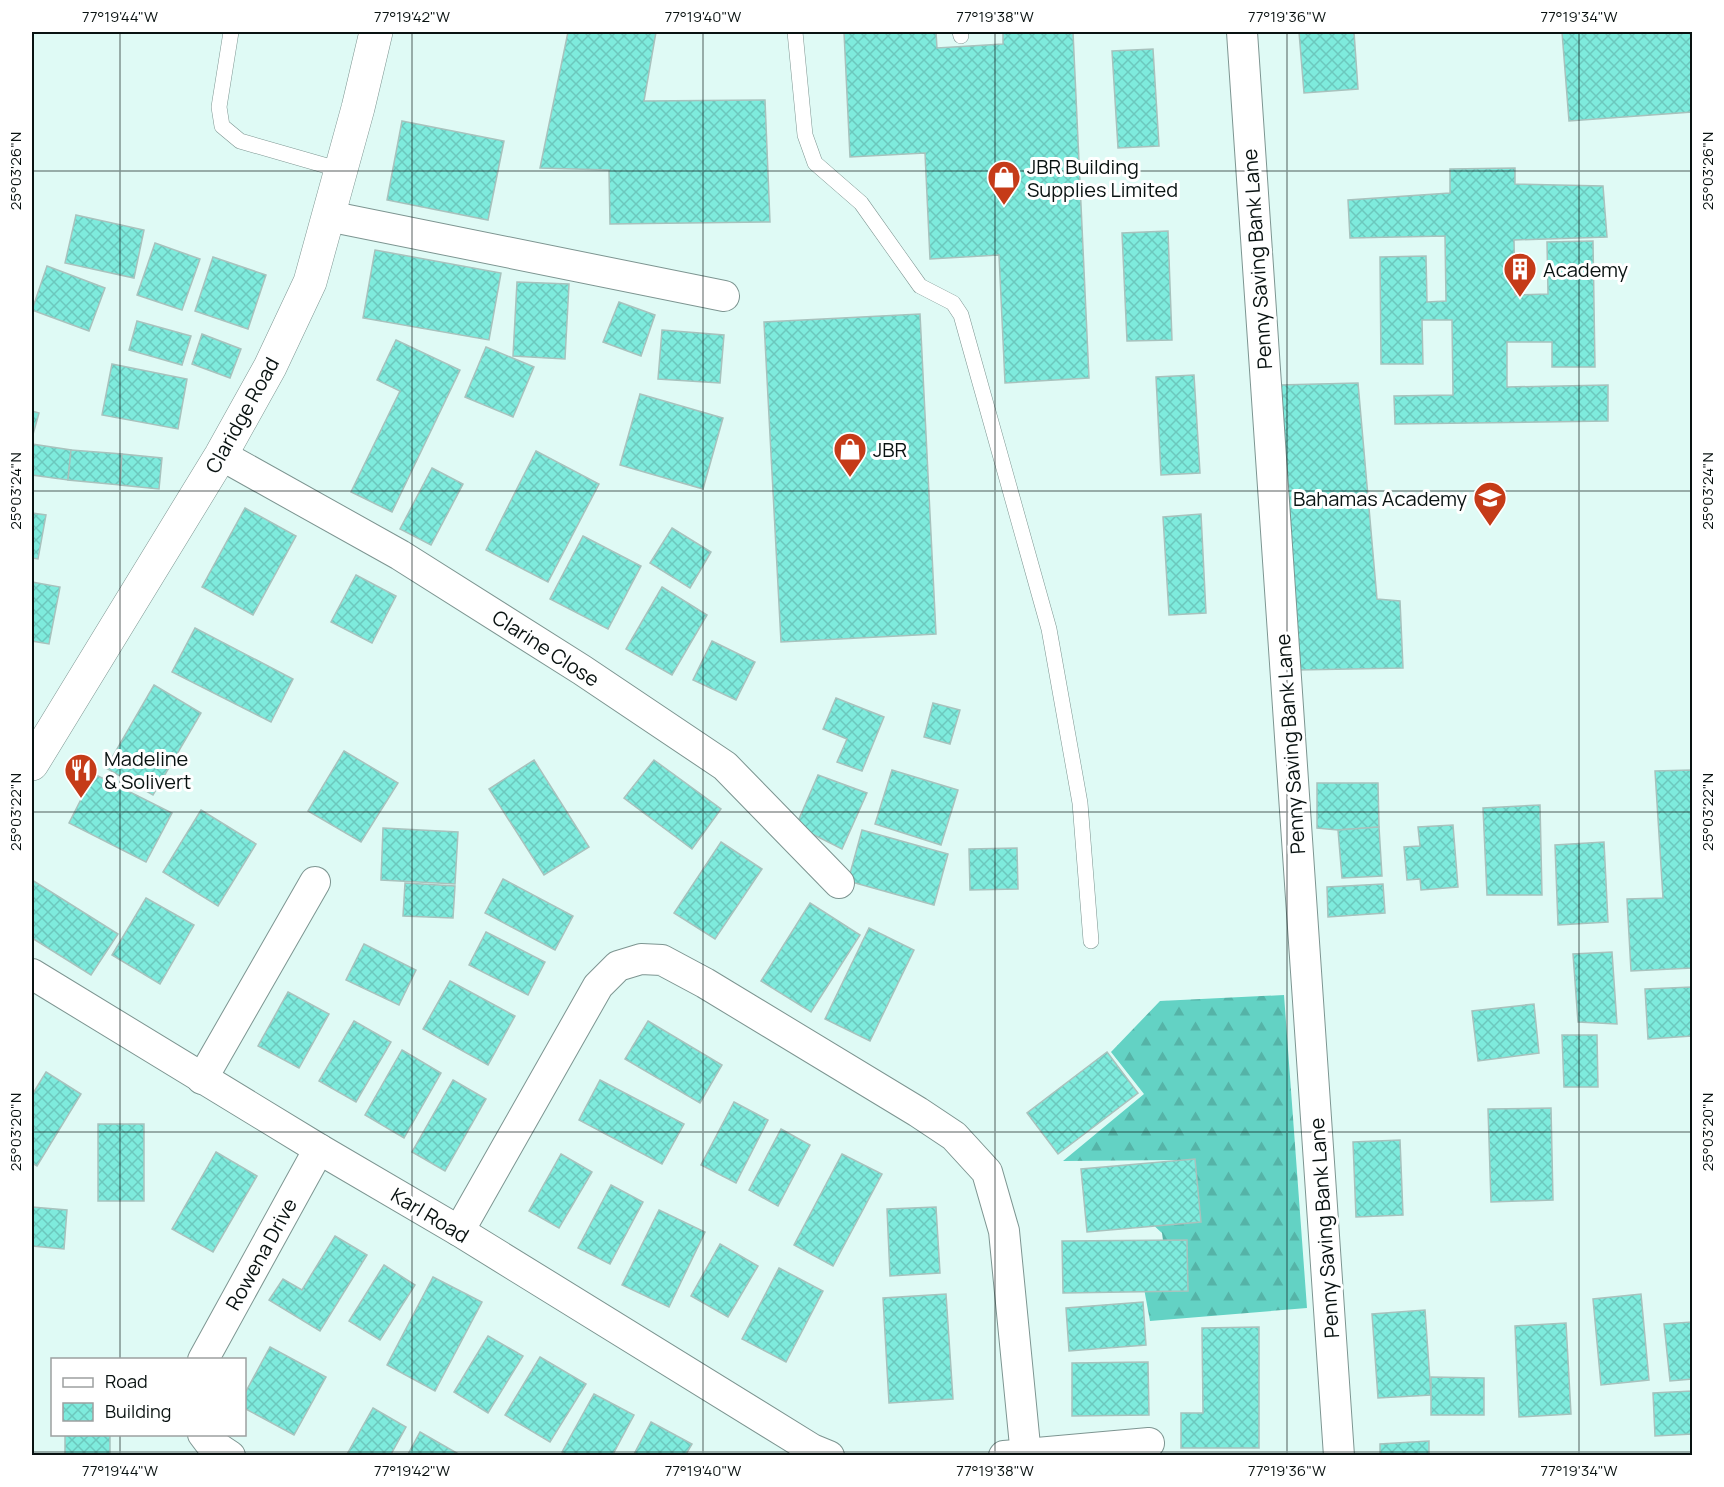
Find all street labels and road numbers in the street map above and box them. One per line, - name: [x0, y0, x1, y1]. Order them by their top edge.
- street label: Penny Saving Bank Lane: [1236, 148, 1278, 370]
- street label: Claridge Road: [199, 352, 285, 478]
- street label: Clarine Close: [487, 603, 605, 693]
- street label: Penny Saving Bank Lane: [1269, 633, 1311, 855]
- street label: Penny Saving Bank Lane: [1303, 1117, 1345, 1339]
- street label: Karl Road: [386, 1181, 474, 1249]
- street label: Rowena Drive: [219, 1193, 303, 1315]

